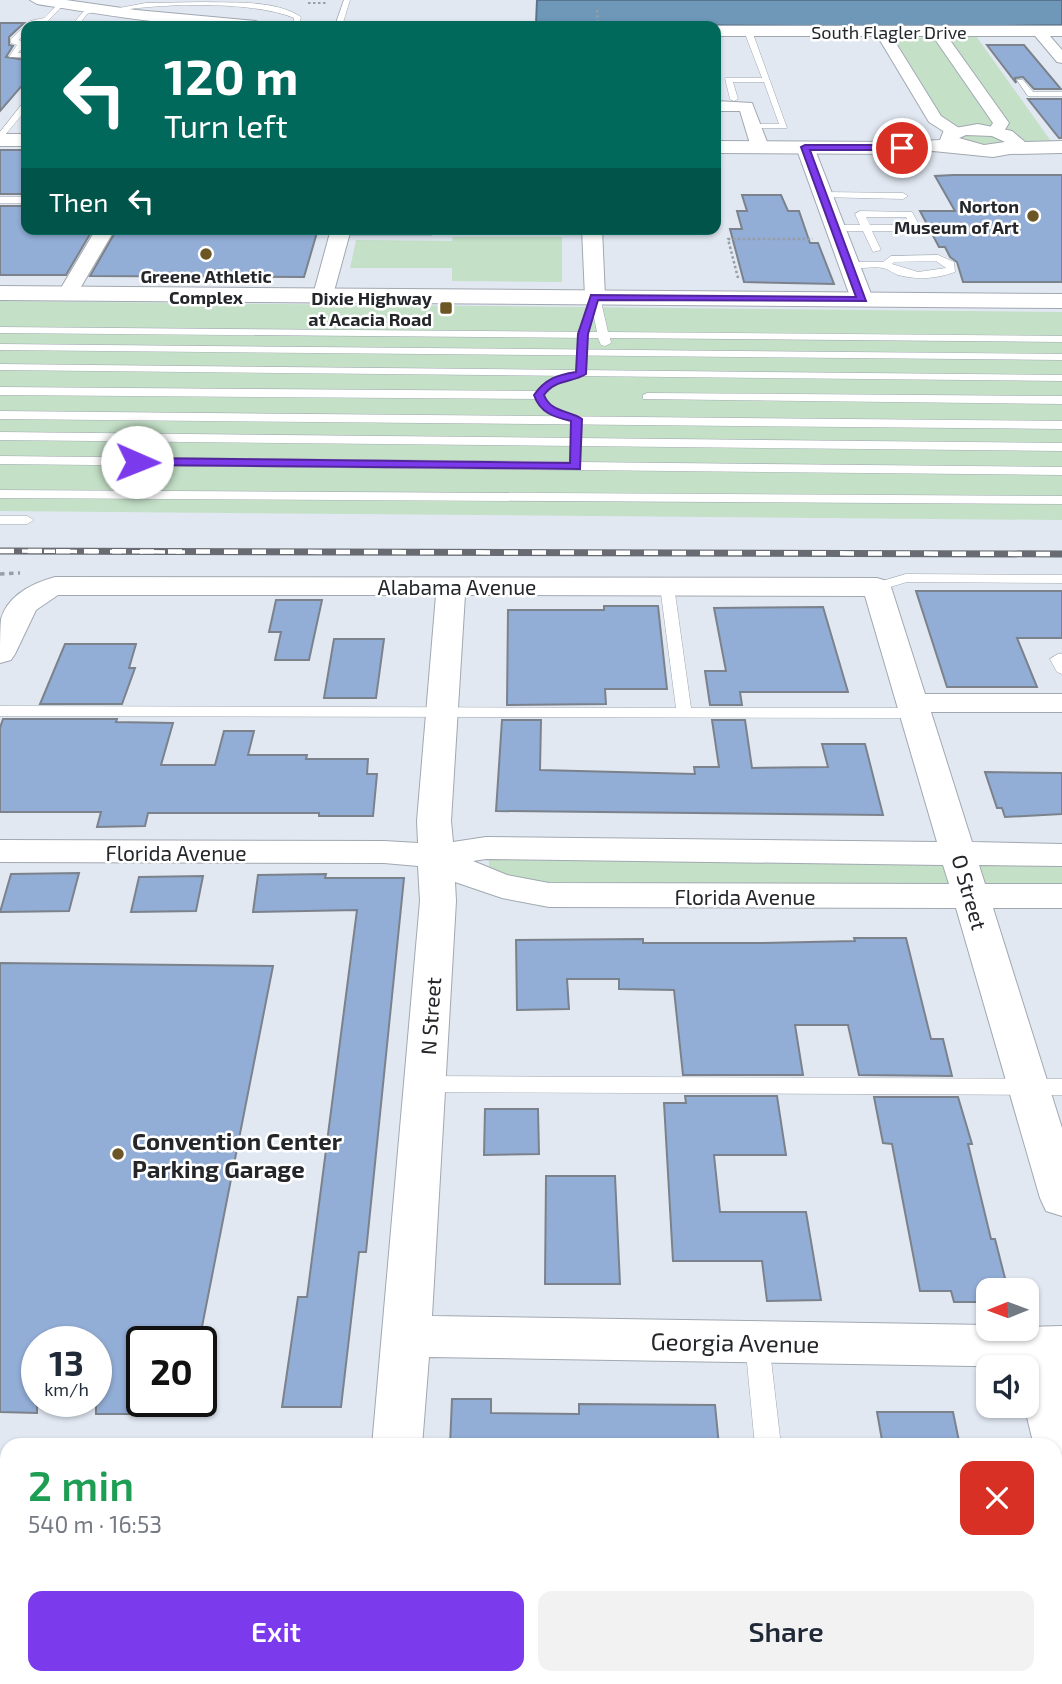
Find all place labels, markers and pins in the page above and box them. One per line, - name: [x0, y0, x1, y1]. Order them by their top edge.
- pin: [872, 118, 932, 178]
- place label: Norton Museum of Art: [894, 195, 1020, 238]
- marker: Norton Museum of Art: [1025, 208, 1041, 224]
- marker: Greene Athletic Complex: [198, 246, 214, 262]
- place label: Greene Athletic Complex: [140, 265, 272, 308]
- place label: Dixie Highway at Acacia Road: [308, 287, 433, 330]
- marker: Dixie Highway at Acacia Road: [438, 300, 454, 316]
- place label: Convention Center Parking Garage: [132, 1126, 343, 1183]
- marker: Convention Center Parking Garage: [110, 1146, 126, 1162]

